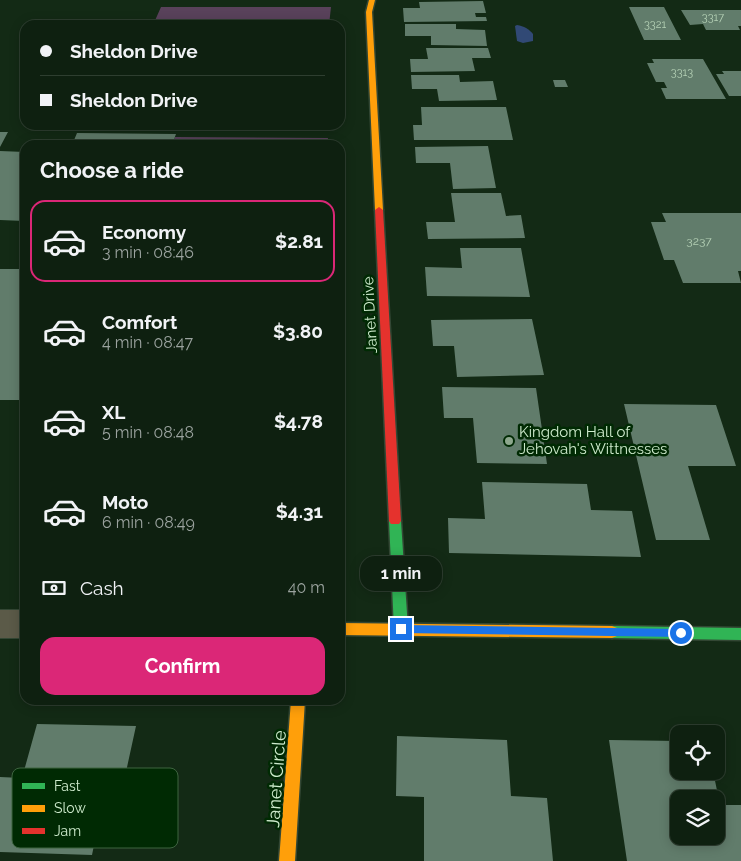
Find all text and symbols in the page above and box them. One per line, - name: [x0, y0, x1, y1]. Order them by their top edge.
- house number: 3317: [702, 11, 724, 24]
- house number: 3321: [644, 18, 666, 31]
- text: Sheldon Drive: [70, 40, 198, 62]
- house number: 3313: [671, 66, 693, 79]
- text: Sheldon Drive: [70, 89, 198, 111]
- text: Choose a ride: [40, 157, 184, 183]
- icon: car: [42, 219, 87, 264]
- text: Economy: [102, 221, 186, 243]
- text: $2.81: [275, 230, 323, 252]
- house number: 3237: [686, 234, 712, 248]
- text: 3 min · 08:46: [102, 243, 194, 262]
- street label: Janet Drive: [359, 276, 381, 354]
- icon: car: [42, 309, 87, 354]
- text: Comfort: [102, 311, 177, 333]
- text: $3.80: [273, 320, 323, 342]
- text: 4 min · 08:47: [102, 333, 193, 352]
- icon: car: [42, 399, 87, 444]
- text: XL: [102, 401, 125, 423]
- text: $4.78: [274, 410, 323, 432]
- text: 5 min · 08:48: [102, 423, 194, 442]
- place label: Kingdom Hall of Jehovah's Wittnesses: [519, 423, 667, 458]
- marker: Kingdom Hall of Jehovah's Wittnesses: [503, 435, 515, 447]
- icon: car: [42, 489, 87, 534]
- text: Moto: [102, 491, 148, 513]
- text: $4.31: [276, 500, 323, 522]
- text: 6 min · 08:49: [102, 513, 195, 532]
- callout: 1 min: [360, 556, 442, 592]
- text: 1 min: [381, 564, 421, 583]
- icon: cash: [40, 574, 68, 602]
- text: Cash: [80, 577, 124, 599]
- text: 40 m: [288, 578, 325, 597]
- route end: [390, 618, 412, 640]
- route start: [670, 622, 692, 644]
- button: Confirm: [40, 637, 325, 695]
- map controls: [670, 725, 725, 845]
- button: locate: [670, 725, 725, 780]
- street label: Janet Circle: [262, 729, 290, 828]
- legend: [12, 768, 178, 848]
- text: Fast: [54, 778, 81, 794]
- button: layers: [670, 790, 725, 845]
- text: Slow: [54, 800, 86, 816]
- text: Jam: [54, 823, 81, 839]

